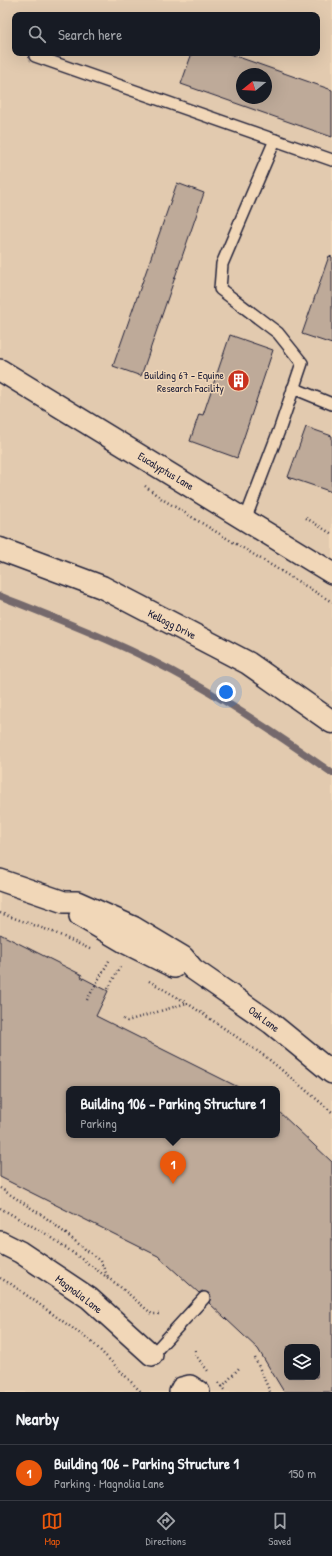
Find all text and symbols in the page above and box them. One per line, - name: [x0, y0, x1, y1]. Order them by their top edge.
- search box: [12, 12, 320, 56]
- icon: search: [26, 23, 48, 45]
- text: Search here: [58, 24, 122, 45]
- north arrow: [236, 68, 272, 104]
- place label: Building 67 - Equine Research Facility: [144, 368, 225, 395]
- building icon: Building 67 - Equine Research Facility: [226, 368, 252, 394]
- street label: Eucalyptus Lane: [135, 449, 197, 493]
- street label: Kellogg Drive: [146, 606, 199, 642]
- your location: [216, 682, 236, 702]
- street label: Oak Lane: [246, 1003, 283, 1035]
- popup: [66, 1086, 280, 1138]
- text: Building 106 - Parking Structure 1: [81, 1093, 265, 1114]
- text: Parking: [81, 1114, 117, 1132]
- pin: 1: [160, 1151, 186, 1184]
- street label: Magnolia Lane: [53, 1272, 106, 1317]
- map controls: [284, 1344, 320, 1380]
- button: layers: [284, 1344, 320, 1380]
- text: Nearby: [16, 1407, 59, 1430]
- text: Building 106 - Parking Structure 1: [54, 1453, 239, 1474]
- text: 1: [27, 1464, 31, 1482]
- text: 150 m: [288, 1464, 316, 1482]
- text: Parking · Magnolia Lane: [54, 1474, 164, 1492]
- tab: Map: [41, 1510, 63, 1548]
- tab: Directions: [146, 1510, 186, 1548]
- tab: Saved: [268, 1510, 291, 1548]

